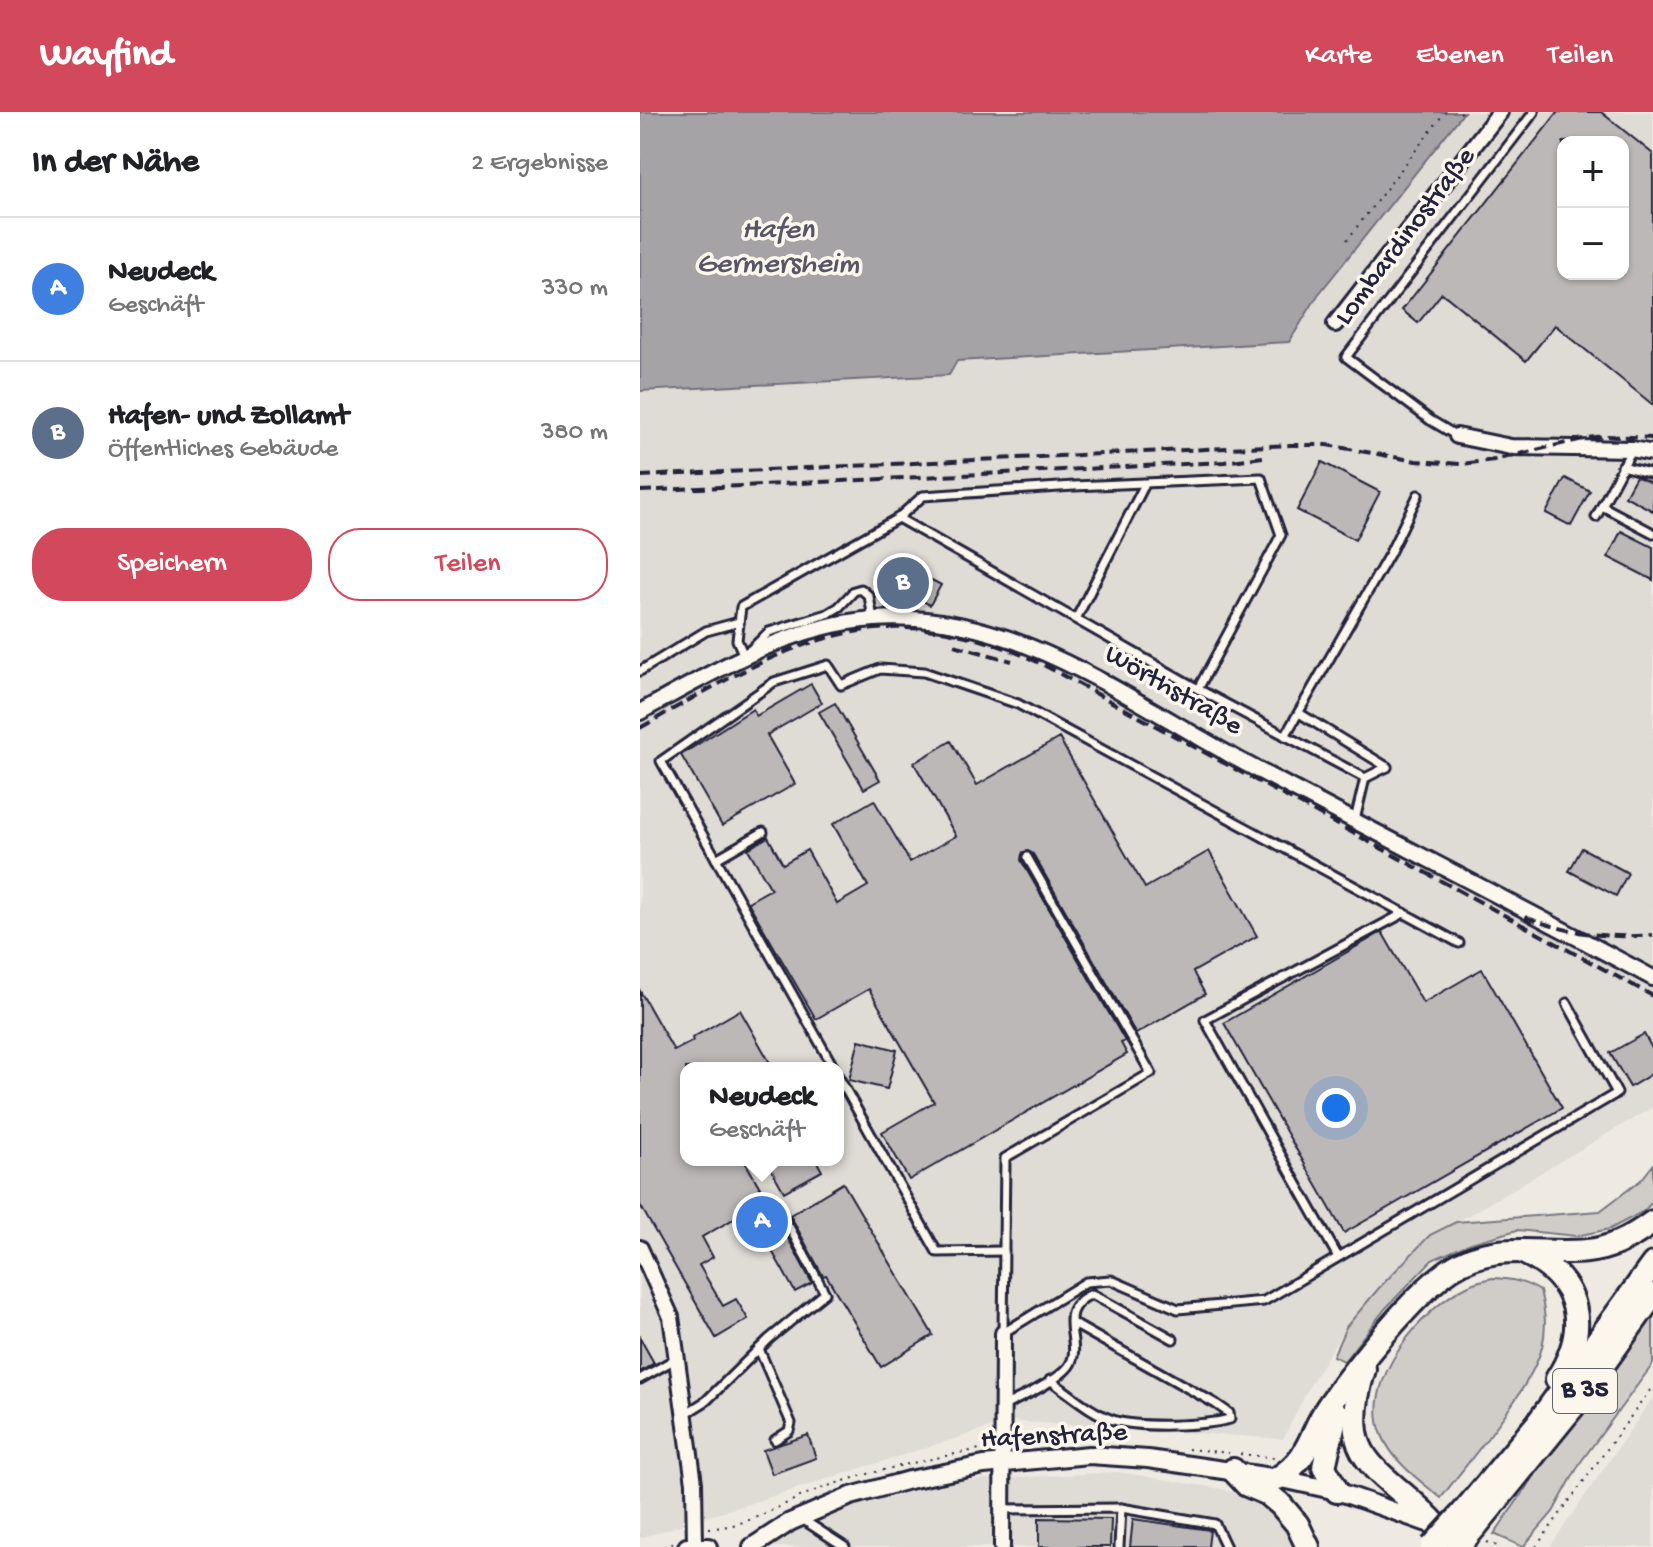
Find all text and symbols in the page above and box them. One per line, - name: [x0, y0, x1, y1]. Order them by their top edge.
- text: Wayfind: [40, 34, 172, 78]
- text: Karte: [1305, 40, 1372, 73]
- text: Ebenen: [1416, 40, 1504, 73]
- text: Teilen: [1548, 40, 1613, 73]
- map controls: [1557, 136, 1629, 280]
- button: +: [1557, 136, 1629, 208]
- street label: Lombardinostraße: [1328, 141, 1484, 332]
- text: In der Nähe: [32, 144, 199, 184]
- text: 2 Ergebnisse: [471, 149, 608, 180]
- button: −: [1557, 208, 1629, 280]
- water label: Hafen Germersheim: [697, 214, 860, 283]
- text: Neudeck: [108, 256, 214, 291]
- text: A: [50, 274, 66, 305]
- text: 330 m: [542, 274, 608, 305]
- text: Geschäft: [108, 291, 203, 322]
- text: Hafen- und Zollamt: [108, 400, 349, 435]
- text: B: [51, 418, 65, 449]
- text: 380 m: [541, 418, 608, 449]
- text: Öffentliches Gebäude: [108, 435, 338, 466]
- button: Speichern: [32, 528, 312, 601]
- button: Teilen: [328, 528, 608, 601]
- pin: B: [877, 553, 929, 613]
- street label: Wörthstraße: [1098, 638, 1248, 744]
- popup: [680, 1062, 844, 1166]
- text: Neudeck: [709, 1081, 815, 1116]
- your location: [1316, 1088, 1356, 1128]
- text: Geschäft: [709, 1116, 804, 1147]
- pin: A: [736, 1192, 788, 1252]
- road number: B 35: [1553, 1369, 1617, 1413]
- street label: Hafenstraße: [980, 1417, 1129, 1457]

